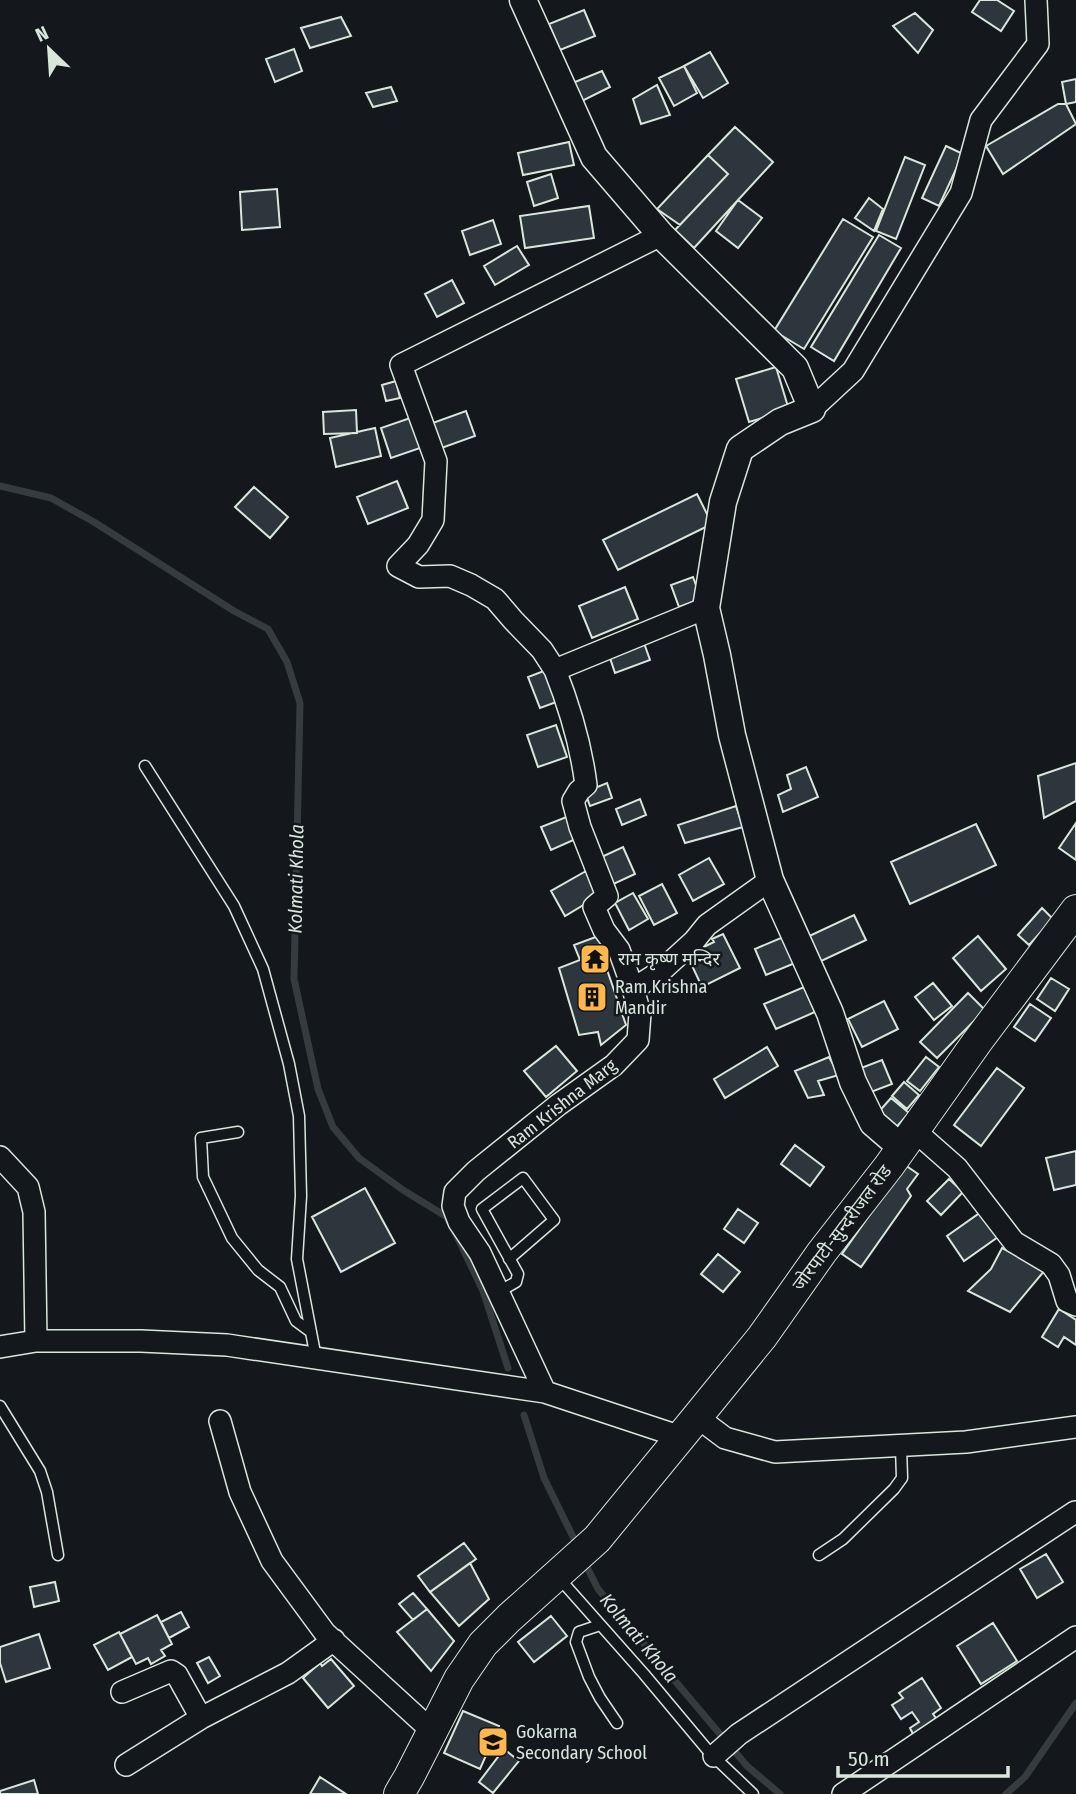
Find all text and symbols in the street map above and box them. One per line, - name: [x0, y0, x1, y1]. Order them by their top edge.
- north arrow: [14, 14, 84, 84]
- text: N: [32, 21, 52, 47]
- water label: Kolmati Khola: [284, 824, 308, 934]
- temple icon: राम कृष्ण मन्दिर: [578, 942, 612, 976]
- place label: राम कृष्ण मन्दिर: [618, 948, 720, 971]
- place label: Ram Krishna Mandir: [615, 976, 708, 1019]
- building icon: Ram Krishna Mandir: [575, 980, 609, 1014]
- street label: Ram Krishna Marg: [503, 1054, 621, 1154]
- street label: जोरपाटी-सुन्दरीजल रोड: [788, 1161, 897, 1296]
- water label: Kolmati Khola: [595, 1589, 683, 1687]
- place label: Gokarna Secondary School: [516, 1721, 647, 1764]
- school or university icon: Gokarna Secondary School: [476, 1725, 510, 1759]
- scale bar: [838, 1734, 1008, 1778]
- text: 50 m: [848, 1746, 890, 1772]

